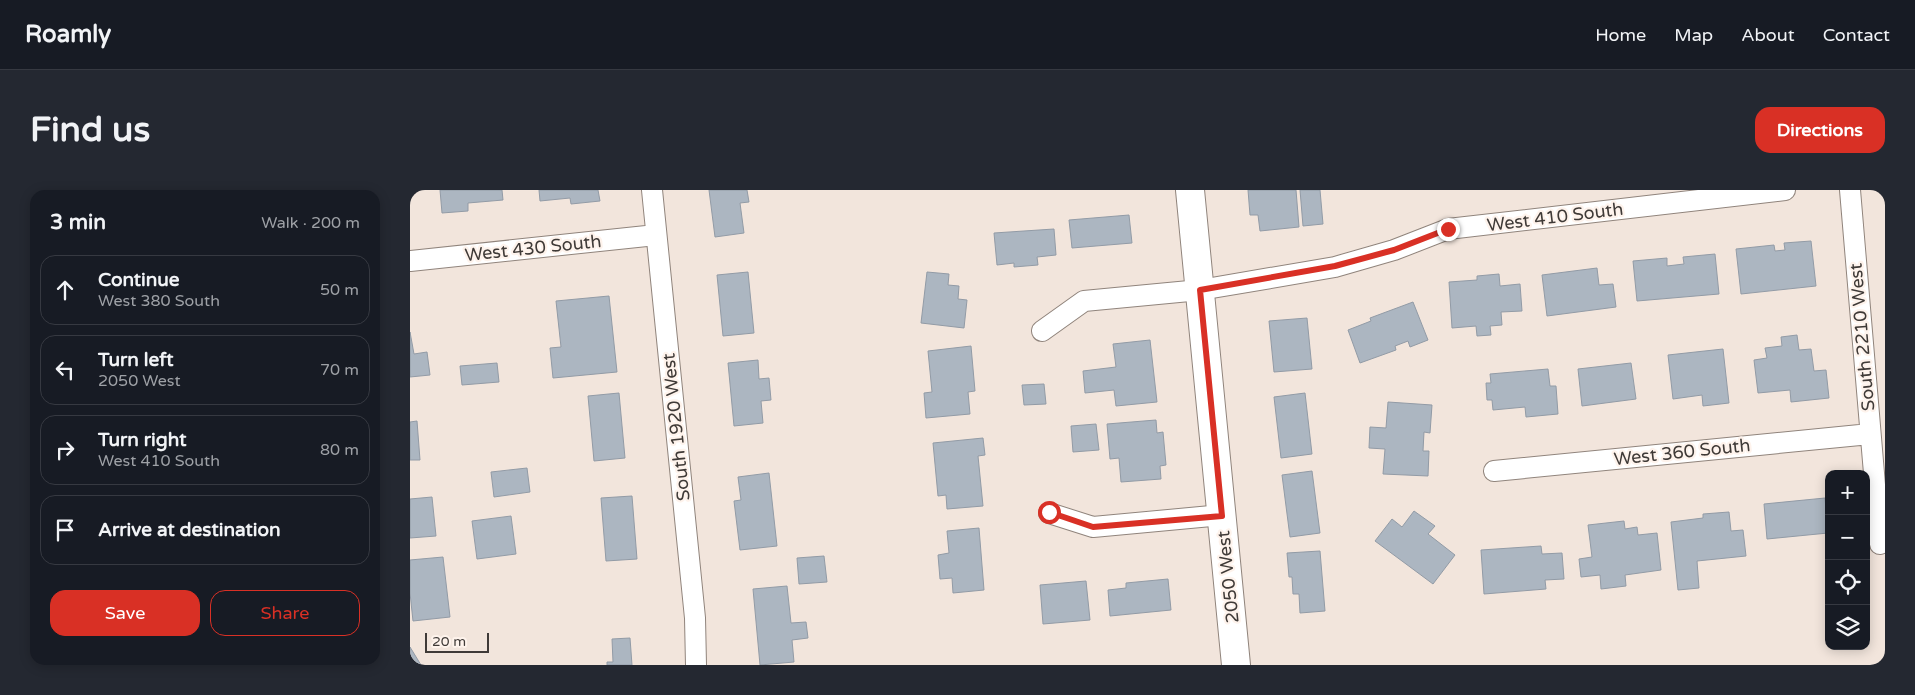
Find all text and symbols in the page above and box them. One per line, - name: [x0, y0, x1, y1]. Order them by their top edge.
- text: Roamly: [25, 20, 111, 49]
- text: Home: [1595, 24, 1646, 46]
- text: Map: [1674, 24, 1713, 46]
- text: About: [1741, 24, 1795, 46]
- text: Contact: [1823, 24, 1890, 46]
- button: Directions: [1755, 107, 1885, 153]
- text: Find us: [30, 109, 150, 151]
- street label: West 410 South: [1486, 198, 1624, 236]
- text: 3 min: [50, 210, 106, 235]
- text: Walk · 200 m: [261, 213, 360, 233]
- route end: [1437, 218, 1460, 241]
- street label: West 430 South: [464, 230, 602, 266]
- street label: South 2210 West: [1845, 262, 1879, 412]
- text: Continue: [98, 269, 180, 291]
- icon: ahead: [51, 276, 79, 304]
- text: 50 m: [320, 280, 359, 300]
- text: West 380 South: [98, 291, 220, 311]
- text: Turn left: [98, 349, 174, 371]
- street label: South 1920 West: [657, 352, 695, 502]
- icon: left: [51, 356, 79, 384]
- text: 70 m: [320, 360, 359, 380]
- text: 2050 West: [98, 371, 181, 391]
- text: Turn right: [98, 429, 186, 451]
- street label: West 360 South: [1613, 434, 1751, 470]
- icon: right: [51, 436, 79, 464]
- text: 80 m: [320, 440, 359, 460]
- text: West 410 South: [98, 451, 220, 471]
- map controls: [1825, 470, 1870, 650]
- button: +: [1825, 470, 1870, 515]
- route start: [1038, 501, 1061, 524]
- button: −: [1825, 515, 1870, 560]
- icon: arrive: [51, 516, 79, 544]
- text: Arrive at destination: [98, 519, 281, 541]
- street label: 2050 West: [1212, 530, 1244, 624]
- button: locate: [1825, 560, 1870, 605]
- button: Save: [50, 590, 200, 636]
- button: Share: [210, 590, 360, 636]
- button: layers: [1825, 605, 1870, 650]
- scale bar: [425, 630, 489, 653]
- text: 20 m: [432, 633, 466, 650]

